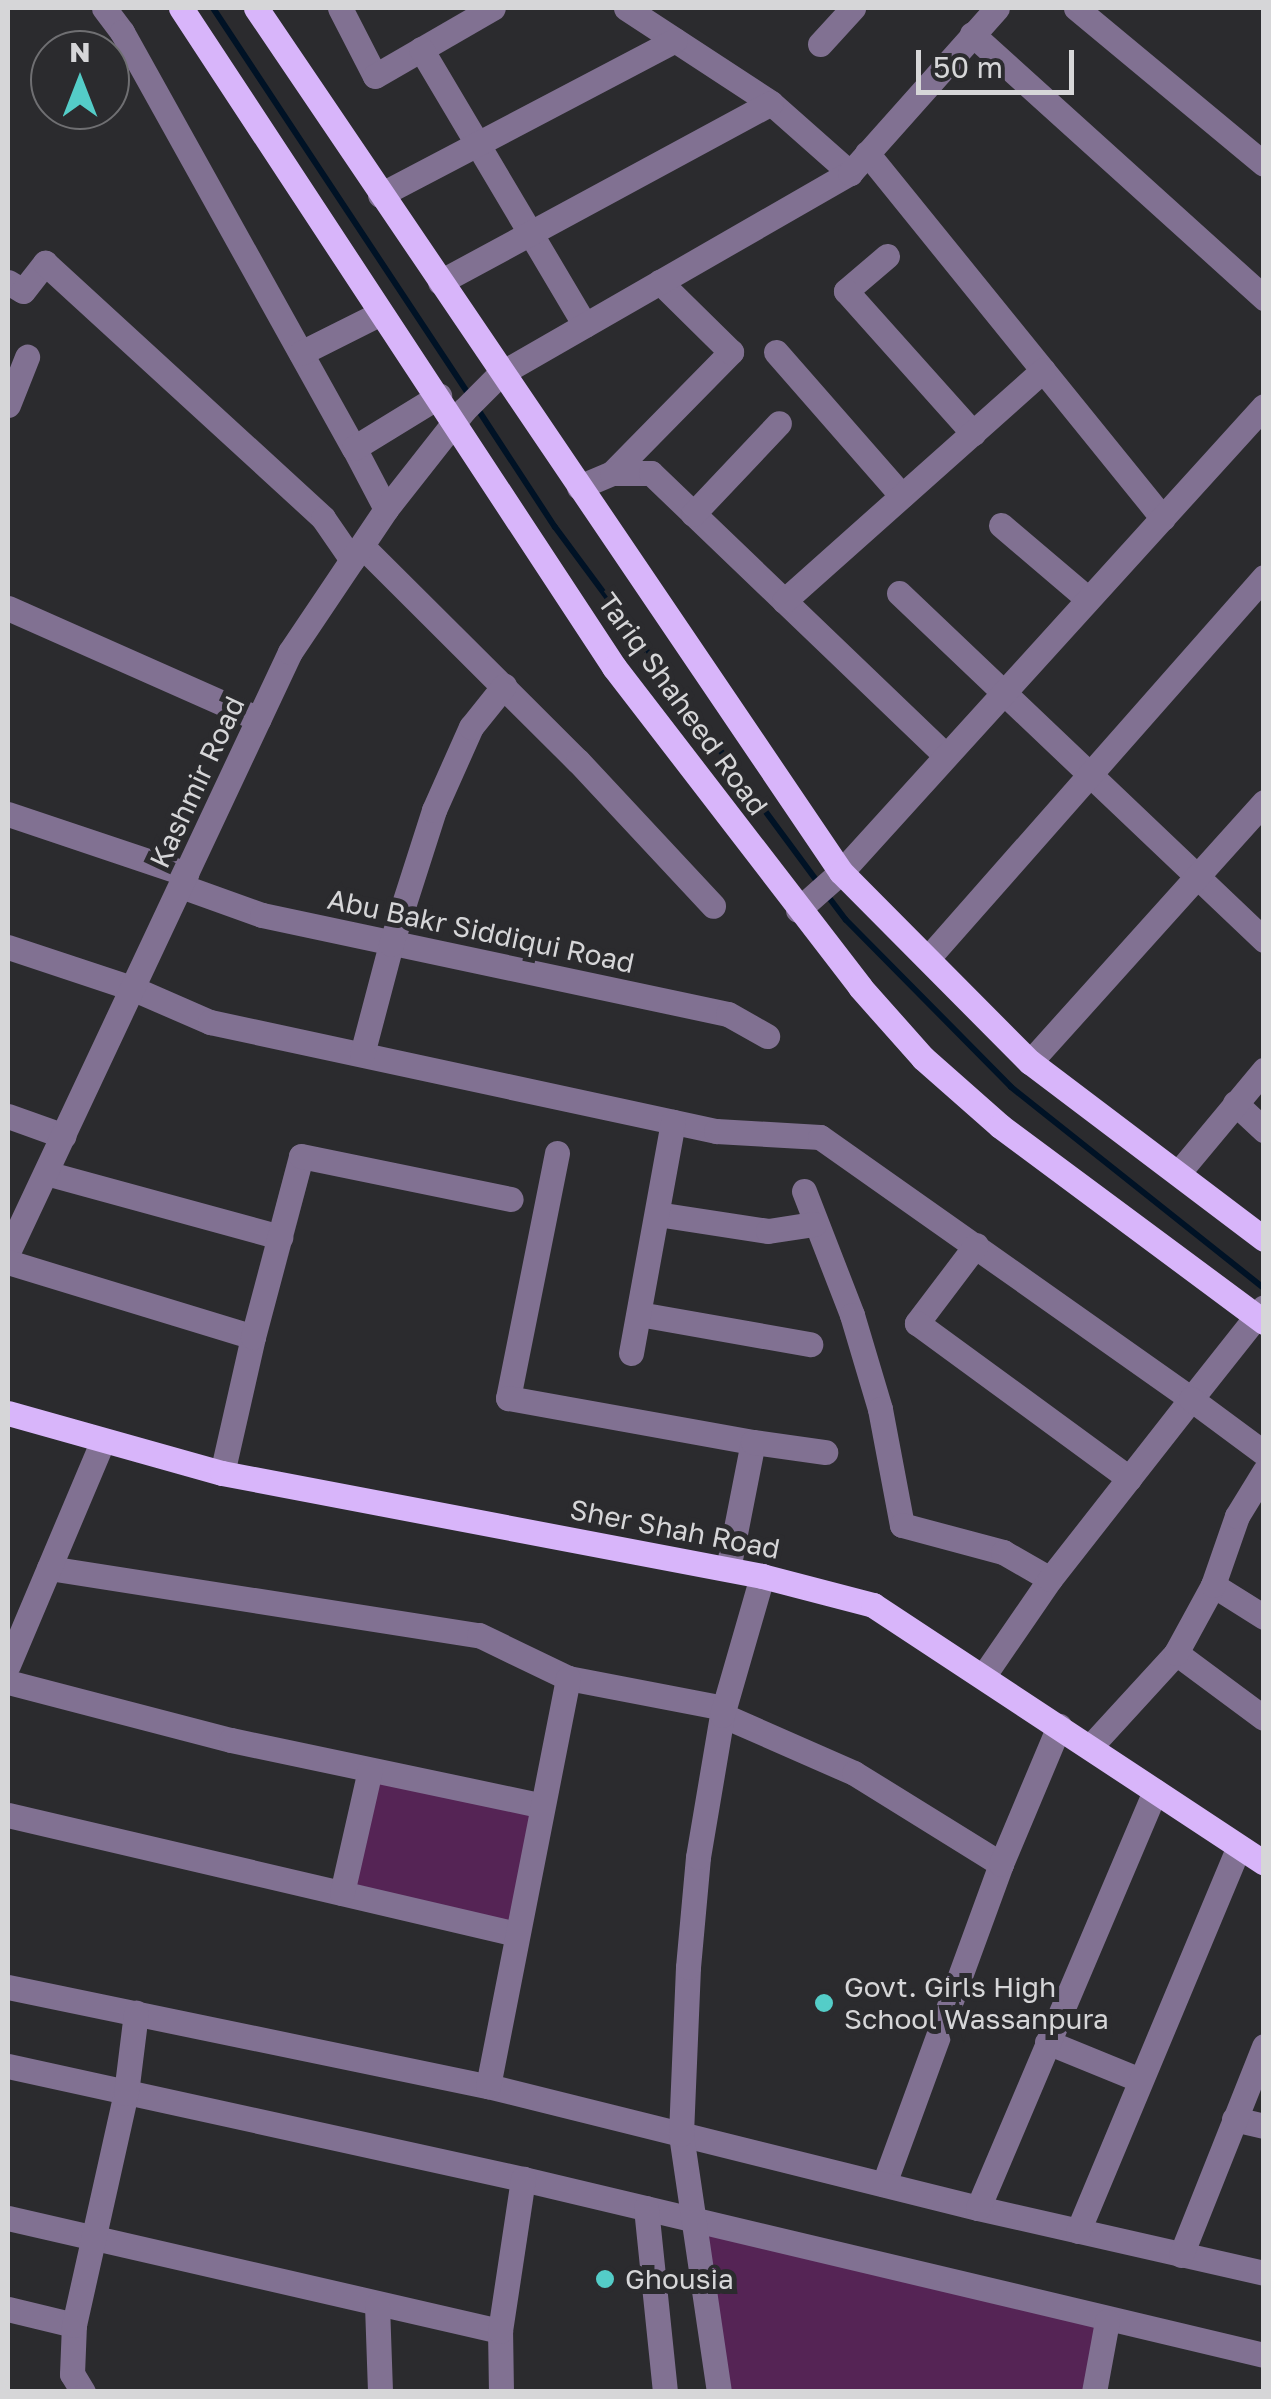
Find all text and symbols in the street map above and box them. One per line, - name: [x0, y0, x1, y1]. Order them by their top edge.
- north arrow: [30, 30, 130, 130]
- scale bar: [921, 30, 1078, 92]
- text: N: [69, 35, 91, 68]
- text: 50 m: [933, 49, 1003, 85]
- street label: Tariq Shaheed Road: [591, 586, 775, 822]
- street label: Kashmir Road: [143, 691, 251, 873]
- street label: Abu Bakr Siddiqui Road: [324, 882, 638, 980]
- street label: Sher Shah Road: [567, 1492, 783, 1566]
- place label: Govt. Girls High School Wassanpura: [844, 1970, 1109, 2036]
- marker: Govt. Girls High School Wassanpura: [813, 1992, 835, 2014]
- place label: Ghousia: [625, 2262, 734, 2296]
- marker: Ghousia: [594, 2268, 616, 2290]

